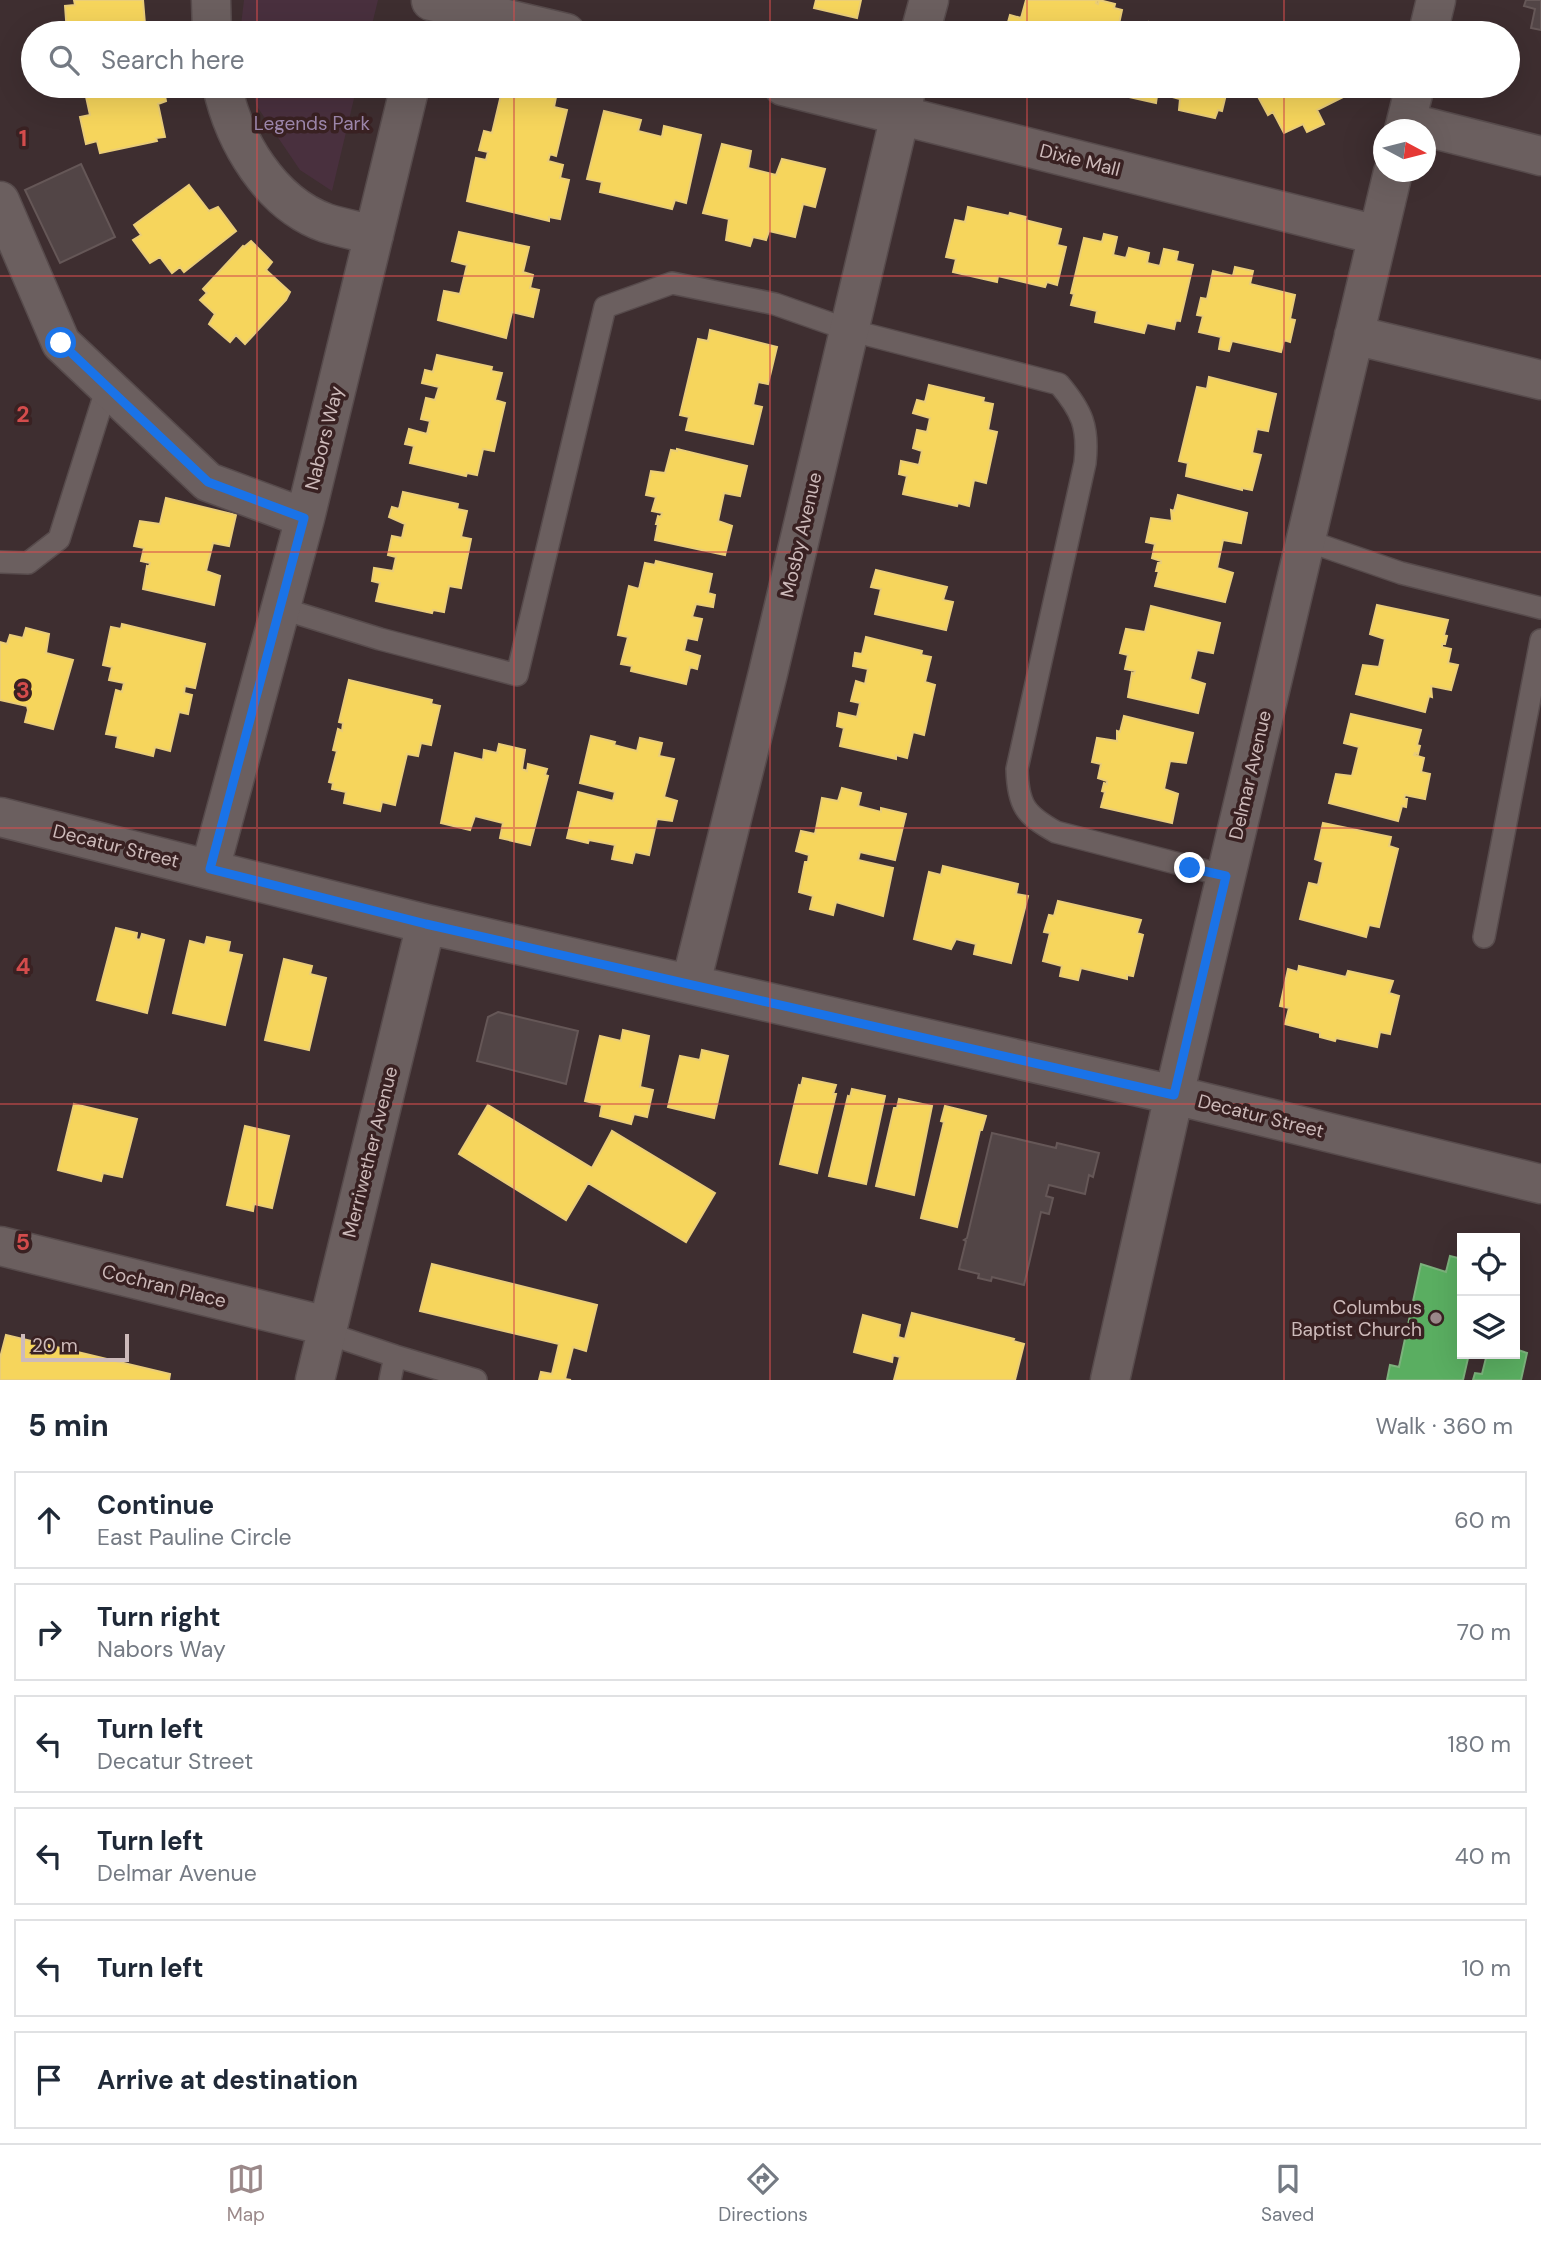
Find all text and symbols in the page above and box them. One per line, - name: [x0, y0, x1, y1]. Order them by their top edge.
- search box: [21, 21, 1520, 98]
- icon: search: [45, 41, 83, 79]
- text: Search here: [101, 43, 244, 77]
- park label: Legends Park: [254, 111, 371, 136]
- north arrow: [1373, 119, 1436, 182]
- text: 1: [19, 123, 27, 153]
- street label: Dixie Mall: [1037, 138, 1123, 182]
- route start: [45, 327, 76, 358]
- street label: Nabors Way: [299, 383, 349, 493]
- text: 2: [16, 399, 30, 429]
- street label: Mosby Avenue: [774, 470, 828, 600]
- text: 3: [16, 675, 30, 705]
- street label: Delmar Avenue: [1223, 708, 1277, 842]
- street label: Decatur Street: [50, 818, 182, 874]
- route end: [1174, 852, 1205, 883]
- text: 4: [16, 951, 31, 981]
- street label: Merriwether Avenue: [337, 1064, 403, 1240]
- street label: Decatur Street: [1195, 1088, 1327, 1144]
- text: 5: [16, 1227, 30, 1257]
- map controls: [1457, 1233, 1520, 1359]
- button: locate: [1457, 1233, 1520, 1296]
- street label: Cochran Place: [99, 1258, 229, 1314]
- place label: Columbus Baptist Church: [1291, 1295, 1422, 1342]
- button: layers: [1457, 1296, 1520, 1359]
- marker: Columbus Baptist Church: [1428, 1310, 1444, 1326]
- scale bar: [21, 1331, 130, 1363]
- text: 20 m: [32, 1333, 78, 1358]
- text: 5 min: [28, 1406, 109, 1445]
- text: Walk · 360 m: [1375, 1411, 1513, 1441]
- text: Continue: [97, 1488, 214, 1522]
- icon: ahead: [30, 1501, 68, 1539]
- text: 60 m: [1454, 1505, 1511, 1535]
- text: East Pauline Circle: [97, 1522, 292, 1552]
- text: Turn right: [97, 1600, 221, 1634]
- icon: right: [30, 1613, 68, 1651]
- text: 70 m: [1457, 1617, 1511, 1647]
- text: Nabors Way: [97, 1634, 226, 1664]
- text: Turn left: [97, 1712, 204, 1746]
- icon: left: [30, 1725, 68, 1763]
- text: 180 m: [1447, 1729, 1511, 1759]
- text: Decatur Street: [97, 1746, 253, 1776]
- text: Turn left: [97, 1824, 204, 1858]
- icon: left: [30, 1837, 68, 1875]
- text: 40 m: [1455, 1841, 1511, 1871]
- text: Delmar Avenue: [97, 1858, 257, 1888]
- icon: left: [30, 1949, 68, 1987]
- text: Turn left: [97, 1951, 204, 1985]
- text: 10 m: [1461, 1953, 1511, 1983]
- icon: arrive: [30, 2061, 68, 2099]
- text: Arrive at destination: [97, 2063, 358, 2097]
- tab: Map: [227, 2160, 265, 2227]
- tab: Directions: [718, 2160, 808, 2227]
- tab: Saved: [1261, 2160, 1314, 2227]

